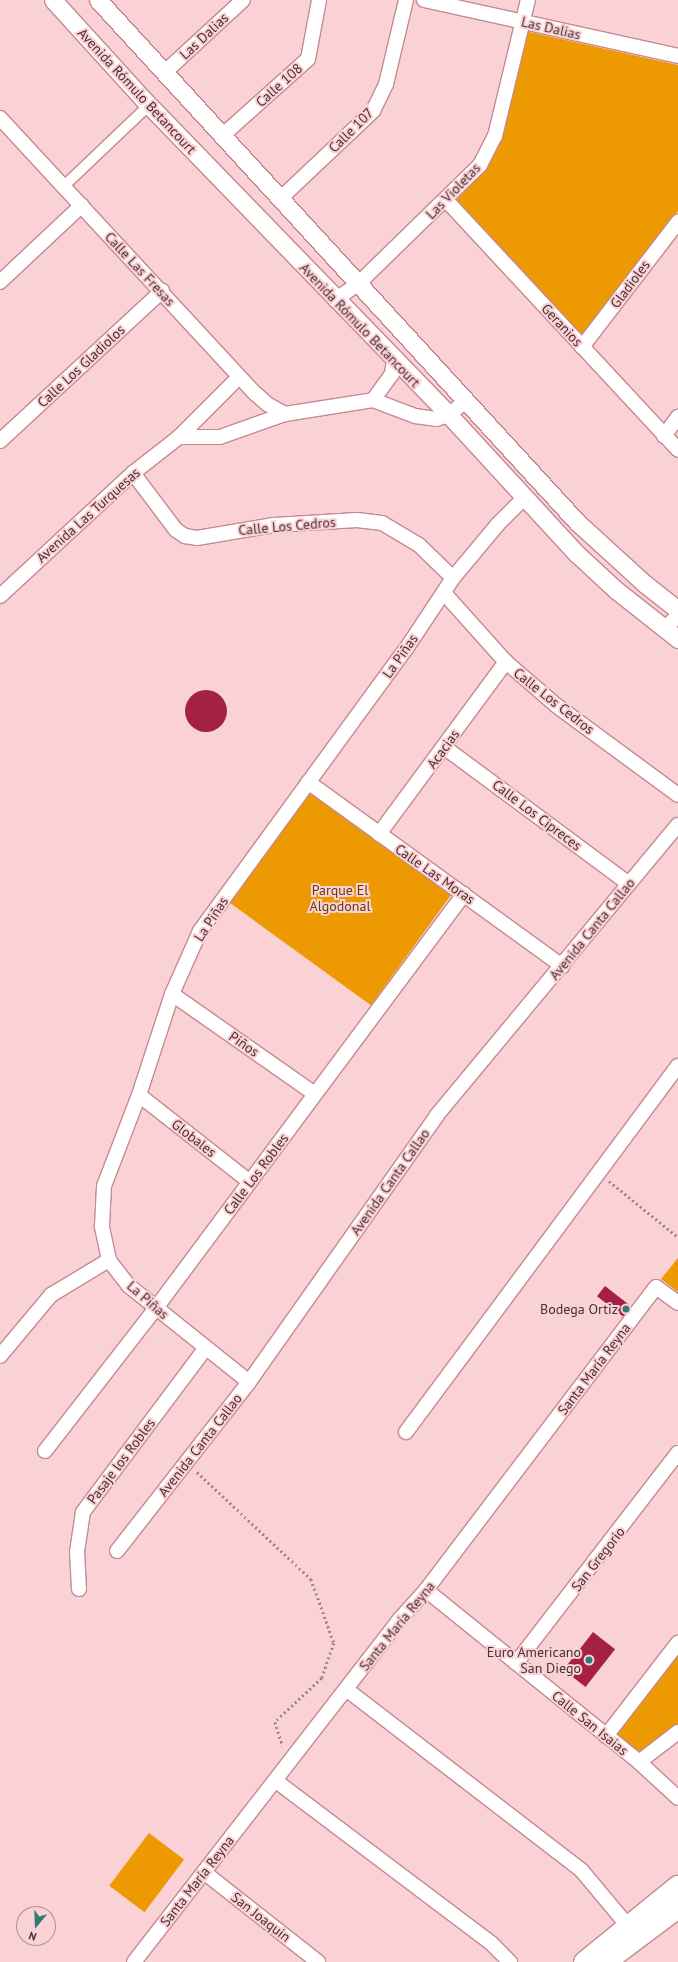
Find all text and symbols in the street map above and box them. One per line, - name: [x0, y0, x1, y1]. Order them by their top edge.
- street label: Las Dalias: [176, 9, 232, 63]
- street label: Las Dalias: [520, 13, 582, 43]
- street label: Avenida Rómulo Betancourt: [74, 25, 200, 157]
- street label: Calle 108: [252, 60, 306, 110]
- street label: Calle 107: [325, 104, 377, 156]
- street label: Las Violetas: [422, 159, 484, 223]
- street label: Calle Las Fresas: [101, 228, 179, 310]
- street label: Gladioles: [607, 257, 653, 311]
- street label: Avenida Rómulo Betancourt: [296, 259, 424, 391]
- street label: Geranios: [538, 300, 586, 350]
- street label: Calle Los Gladiolos: [34, 321, 128, 411]
- street label: Avenida Las Turquesas: [33, 464, 143, 566]
- street label: Calle Los Cedros: [238, 513, 336, 539]
- street label: La Piñas: [379, 631, 421, 681]
- street label: Calle Los Cedros: [510, 664, 598, 738]
- street label: Acacias: [423, 726, 463, 772]
- street label: Calle Los Cipreces: [489, 776, 585, 854]
- street label: Calle Las Moras: [392, 840, 478, 908]
- street label: Avenida Canta Callao: [546, 875, 638, 983]
- park label: Parque El Algodonal: [309, 882, 371, 914]
- street label: La Piñas: [190, 894, 232, 944]
- street label: Piños: [226, 1028, 262, 1060]
- street label: Globales: [168, 1115, 220, 1161]
- street label: Avenida Canta Callao: [347, 1126, 433, 1238]
- street label: Calle Los Robles: [220, 1130, 292, 1218]
- street label: La Piñas: [124, 1277, 172, 1323]
- place label: Bodega Ortiz: [540, 1301, 618, 1317]
- marker: Bodega Ortiz: [621, 1304, 631, 1314]
- street label: Santa María Reyna: [554, 1320, 634, 1418]
- street label: Avenida Canta Callao: [155, 1390, 245, 1500]
- street label: Pasaje los Robles: [83, 1415, 159, 1507]
- street label: San Gregorio: [568, 1523, 628, 1595]
- street label: Santa María Reyna: [356, 1578, 438, 1674]
- place label: Euro Americano San Diego: [486, 1644, 581, 1676]
- marker: Euro Americano San Diego: [584, 1655, 594, 1665]
- street label: Calle San Isaias: [549, 1687, 631, 1759]
- street label: Santa María Reyna: [156, 1832, 238, 1930]
- street label: San Joaquin: [228, 1889, 294, 1945]
- north arrow: [16, 1906, 56, 1946]
- text: N: [27, 1929, 38, 1944]

